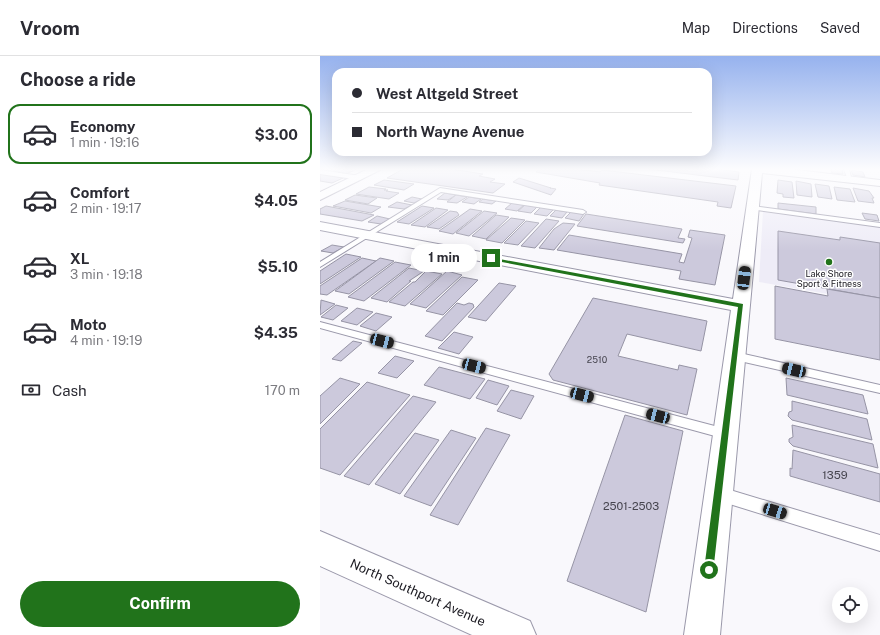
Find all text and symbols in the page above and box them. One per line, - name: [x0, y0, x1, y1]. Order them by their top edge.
- text: Vroom: [20, 17, 80, 39]
- text: Map: [682, 20, 710, 36]
- text: Directions: [732, 20, 798, 36]
- text: Saved: [820, 20, 860, 36]
- text: Choose a ride: [20, 69, 136, 90]
- text: West Altgeld Street: [376, 85, 518, 102]
- icon: car: [22, 116, 58, 152]
- text: Economy: [70, 118, 135, 135]
- text: North Wayne Avenue: [376, 123, 524, 140]
- text: $3.00: [254, 126, 298, 143]
- text: 1 min · 19:16: [70, 135, 139, 150]
- icon: car: [22, 182, 58, 218]
- text: Comfort: [70, 184, 130, 201]
- text: $4.05: [254, 192, 298, 209]
- text: 2 min · 19:17: [70, 201, 142, 216]
- callout: 1 min: [411, 244, 477, 272]
- icon: car: [22, 248, 58, 284]
- route end: [482, 249, 500, 267]
- text: XL: [70, 250, 89, 267]
- text: 1 min: [428, 250, 460, 265]
- marker: Lake Shore Sport & Fitness: [824, 257, 834, 267]
- text: $5.10: [258, 258, 298, 275]
- car: [737, 265, 751, 291]
- text: 3 min · 19:18: [70, 267, 143, 282]
- place label: Lake Shore Sport & Fitness: [797, 268, 862, 289]
- icon: car: [22, 314, 58, 350]
- text: Moto: [70, 316, 107, 333]
- text: $4.35: [254, 324, 298, 341]
- car: [369, 332, 395, 350]
- text: 4 min · 19:19: [70, 333, 142, 348]
- house number: 2510: [587, 354, 608, 365]
- car: [461, 357, 487, 375]
- car: [781, 361, 807, 379]
- icon: cash: [20, 379, 42, 401]
- text: Cash: [52, 382, 87, 399]
- text: 170 m: [265, 383, 300, 398]
- car: [569, 386, 595, 404]
- car: [645, 407, 671, 425]
- house number: 1359: [822, 469, 848, 481]
- house number: 2501-2503: [603, 500, 659, 512]
- car: [762, 502, 788, 520]
- street label: North Southport Avenue: [348, 556, 488, 629]
- route start: [700, 561, 718, 579]
- button: Confirm: [20, 581, 300, 627]
- map controls: [832, 587, 868, 623]
- button: locate: [832, 587, 868, 623]

